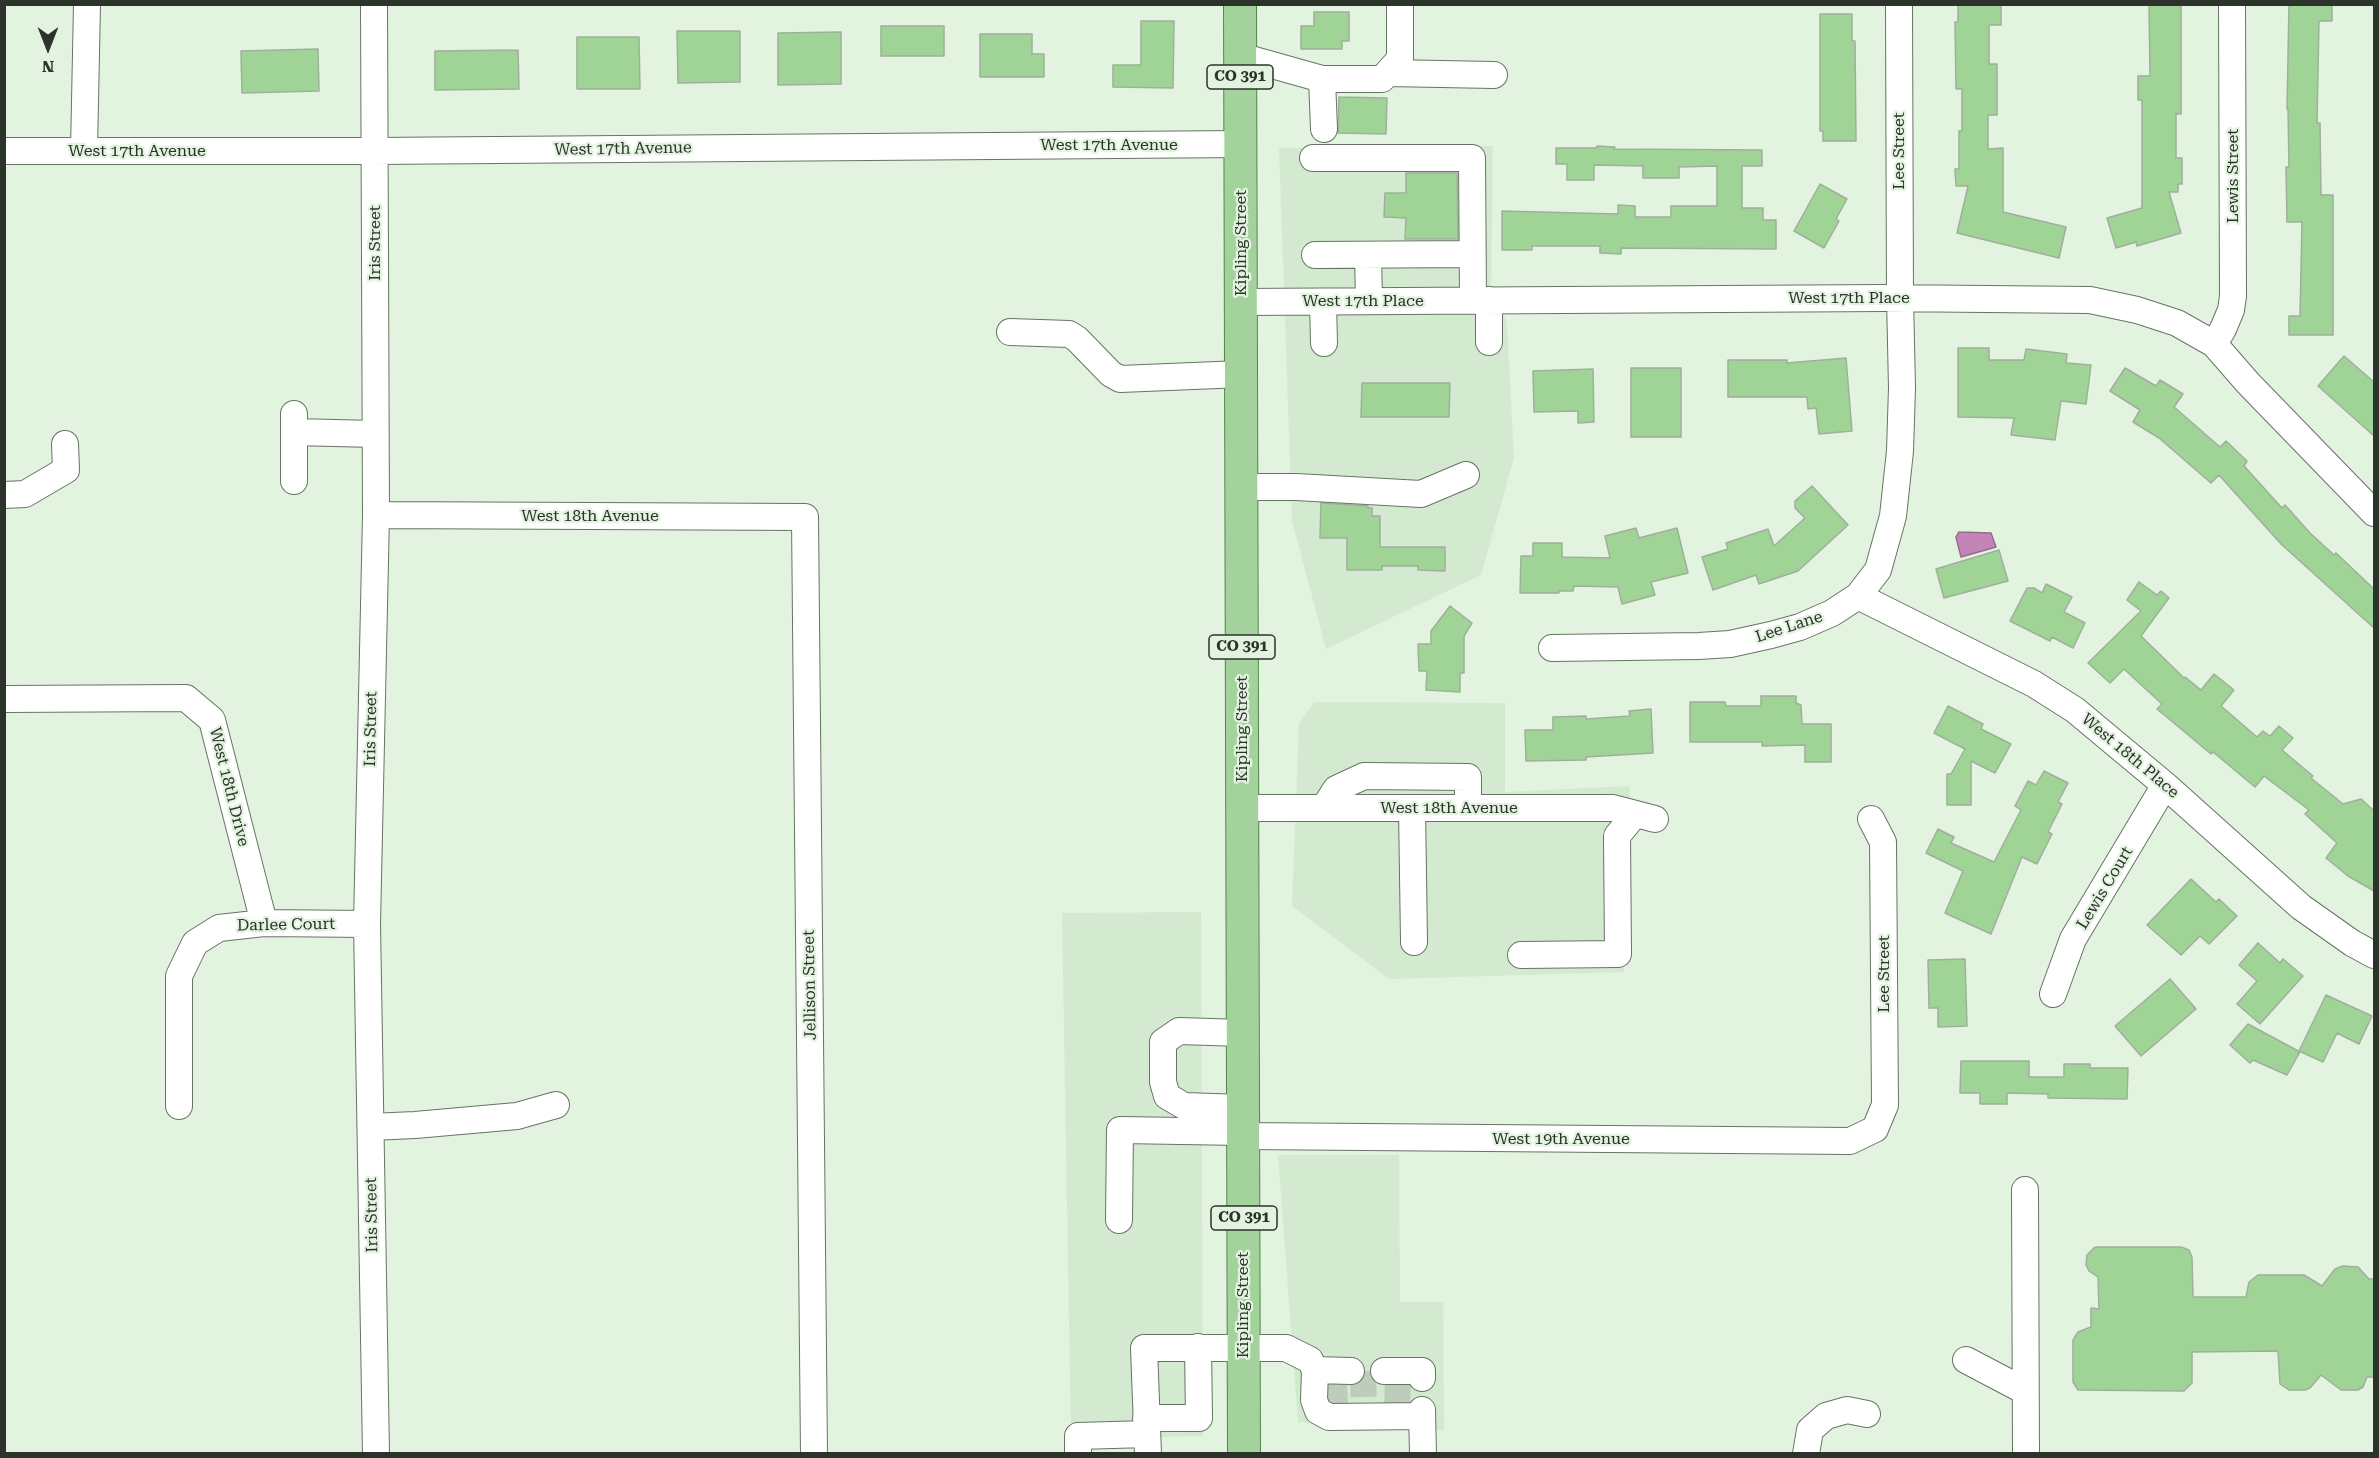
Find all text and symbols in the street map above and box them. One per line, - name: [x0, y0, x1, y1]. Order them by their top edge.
- north arrow: [18, 18, 78, 78]
- text: N: [42, 57, 54, 76]
- road number: CO 391: [1207, 65, 1273, 89]
- street label: Lee Street: [1889, 112, 1909, 190]
- street label: Lewis Street: [2223, 129, 2243, 223]
- street label: West 17th Avenue: [1040, 135, 1178, 155]
- street label: West 17th Avenue: [554, 138, 692, 160]
- street label: West 17th Avenue: [68, 141, 206, 161]
- street label: Kipling Street: [1231, 190, 1251, 296]
- street label: Iris Street: [365, 205, 385, 281]
- street label: West 17th Place: [1788, 288, 1910, 308]
- street label: West 17th Place: [1302, 291, 1424, 311]
- street label: West 18th Avenue: [521, 506, 659, 526]
- street label: Lee Lane: [1753, 607, 1825, 647]
- road number: CO 391: [1209, 635, 1275, 659]
- street label: Kipling Street: [1232, 676, 1252, 782]
- street label: Iris Street: [361, 691, 381, 767]
- street label: West 18th Place: [2077, 710, 2183, 802]
- street label: West 18th Drive: [205, 725, 253, 849]
- street label: West 18th Avenue: [1380, 798, 1518, 818]
- street label: Lewis Court: [2073, 843, 2137, 933]
- street label: Darlee Court: [237, 915, 335, 935]
- street label: Jellison Street: [799, 930, 821, 1040]
- street label: Lee Street: [1874, 935, 1894, 1013]
- street label: West 19th Avenue: [1492, 1129, 1630, 1149]
- street label: Iris Street: [362, 1177, 382, 1253]
- road number: CO 391: [1211, 1206, 1277, 1230]
- street label: Kipling Street: [1233, 1252, 1253, 1358]

